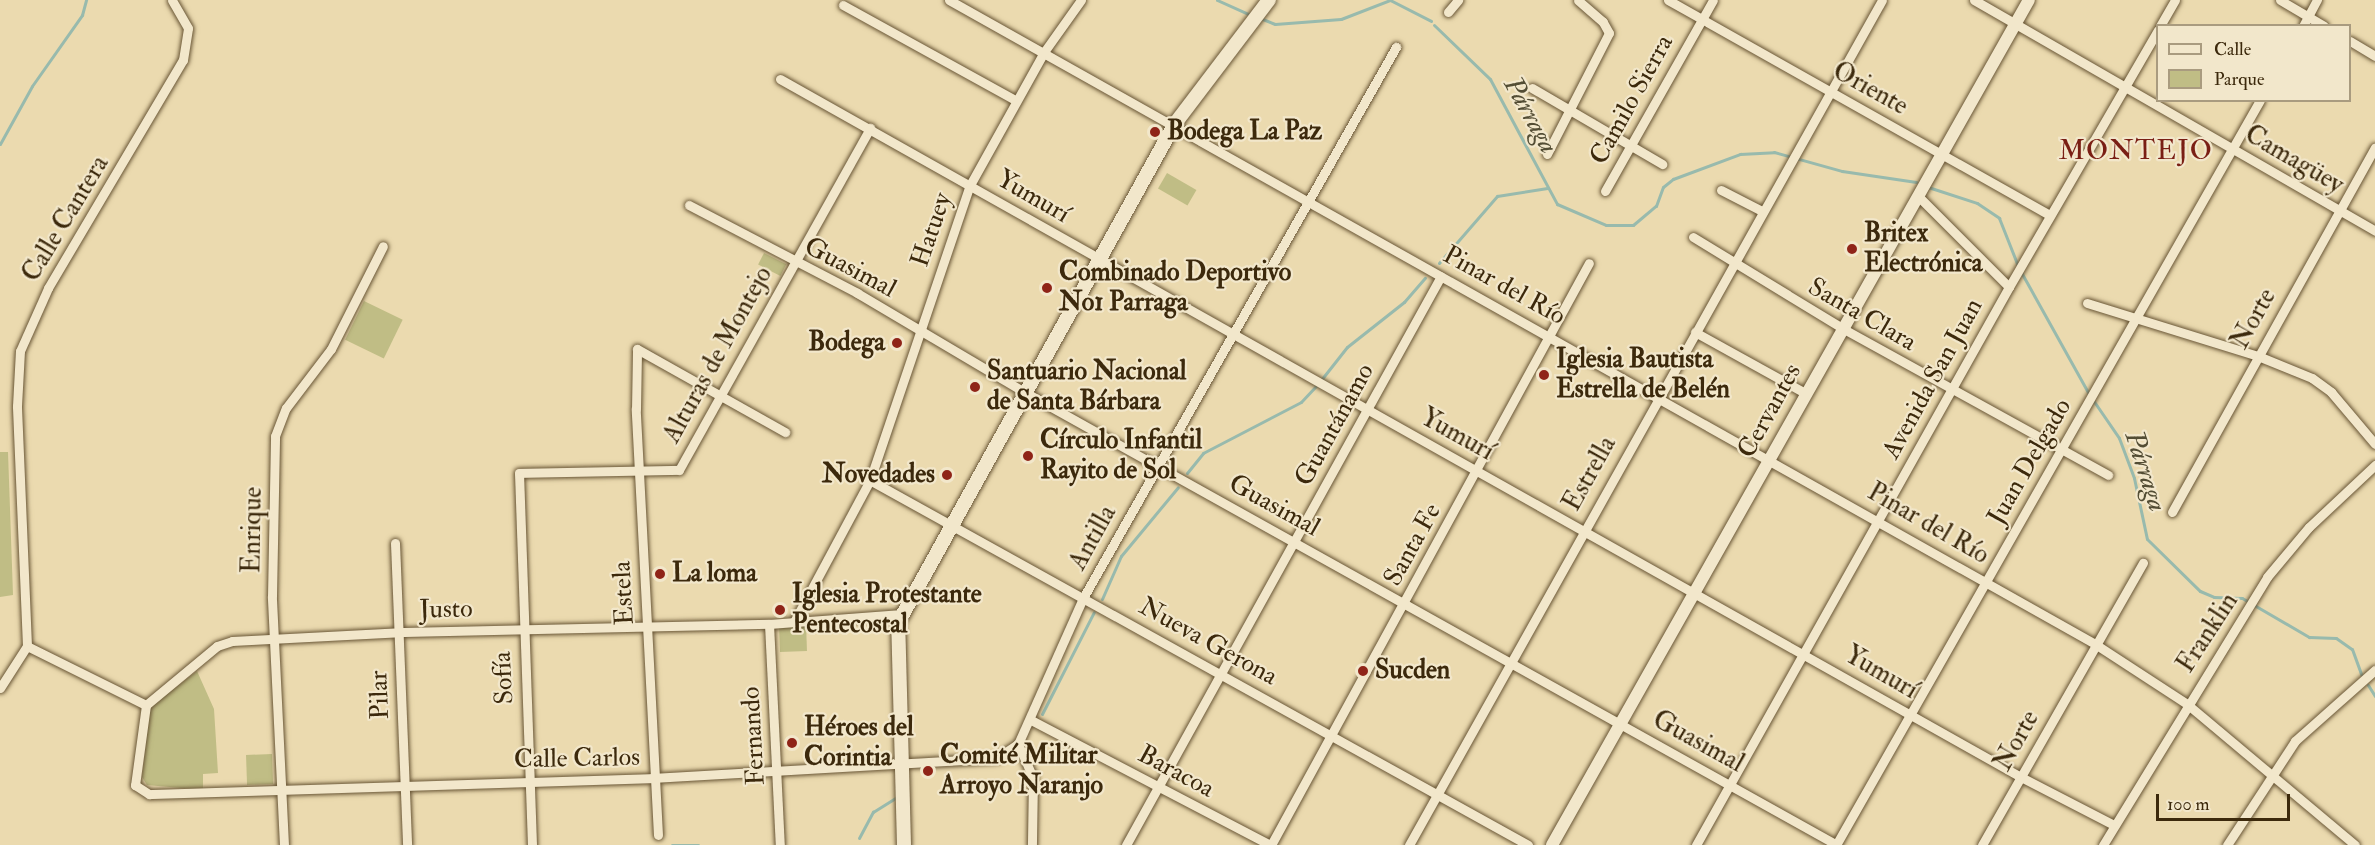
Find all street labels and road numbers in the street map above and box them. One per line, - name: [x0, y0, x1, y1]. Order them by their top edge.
- street label: Camilo Sierra: [1584, 30, 1680, 170]
- street label: Oriente: [1827, 56, 1913, 122]
- street label: Camagüey: [2239, 119, 2349, 201]
- street label: Calle Cantera: [16, 150, 116, 288]
- street label: Yumurí: [991, 164, 1075, 230]
- street label: Hatuey: [905, 189, 959, 271]
- street label: Guasimal: [799, 231, 901, 305]
- street label: Pinar del Río: [1437, 240, 1571, 332]
- street label: Alturas de Montejo: [657, 261, 779, 449]
- street label: Santa Clara: [1802, 272, 1922, 358]
- street label: Norte: [2225, 283, 2283, 355]
- street label: Avenida San Juan: [1876, 293, 1990, 465]
- street label: Guantánamo: [1289, 358, 1381, 492]
- street label: Cervantes: [1731, 358, 1809, 464]
- street label: Juan Delgado: [1981, 393, 2079, 531]
- street label: Yumurí: [1415, 402, 1499, 468]
- street label: Estrella: [1557, 431, 1623, 517]
- street label: Guasimal: [1223, 468, 1325, 544]
- street label: Pinar del Río: [1862, 477, 1994, 571]
- street label: Enrique: [237, 486, 269, 574]
- street label: Santa Fe: [1378, 498, 1448, 592]
- street label: Antilla: [1063, 500, 1123, 576]
- street label: Estela: [607, 560, 641, 626]
- street label: Franklin: [2171, 587, 2245, 679]
- street label: Nueva Gerona: [1133, 591, 1283, 693]
- street label: Justo: [419, 594, 473, 626]
- street label: Yumurí: [1839, 640, 1923, 706]
- street label: Sofía: [487, 651, 521, 705]
- street label: Pilar: [364, 670, 396, 720]
- street label: Fernando: [736, 686, 772, 786]
- street label: Guasimal: [1647, 704, 1749, 780]
- street label: Norte: [1988, 705, 2046, 777]
- street label: Baracoa: [1133, 739, 1219, 805]
- street label: Calle Carlos: [514, 742, 640, 776]

